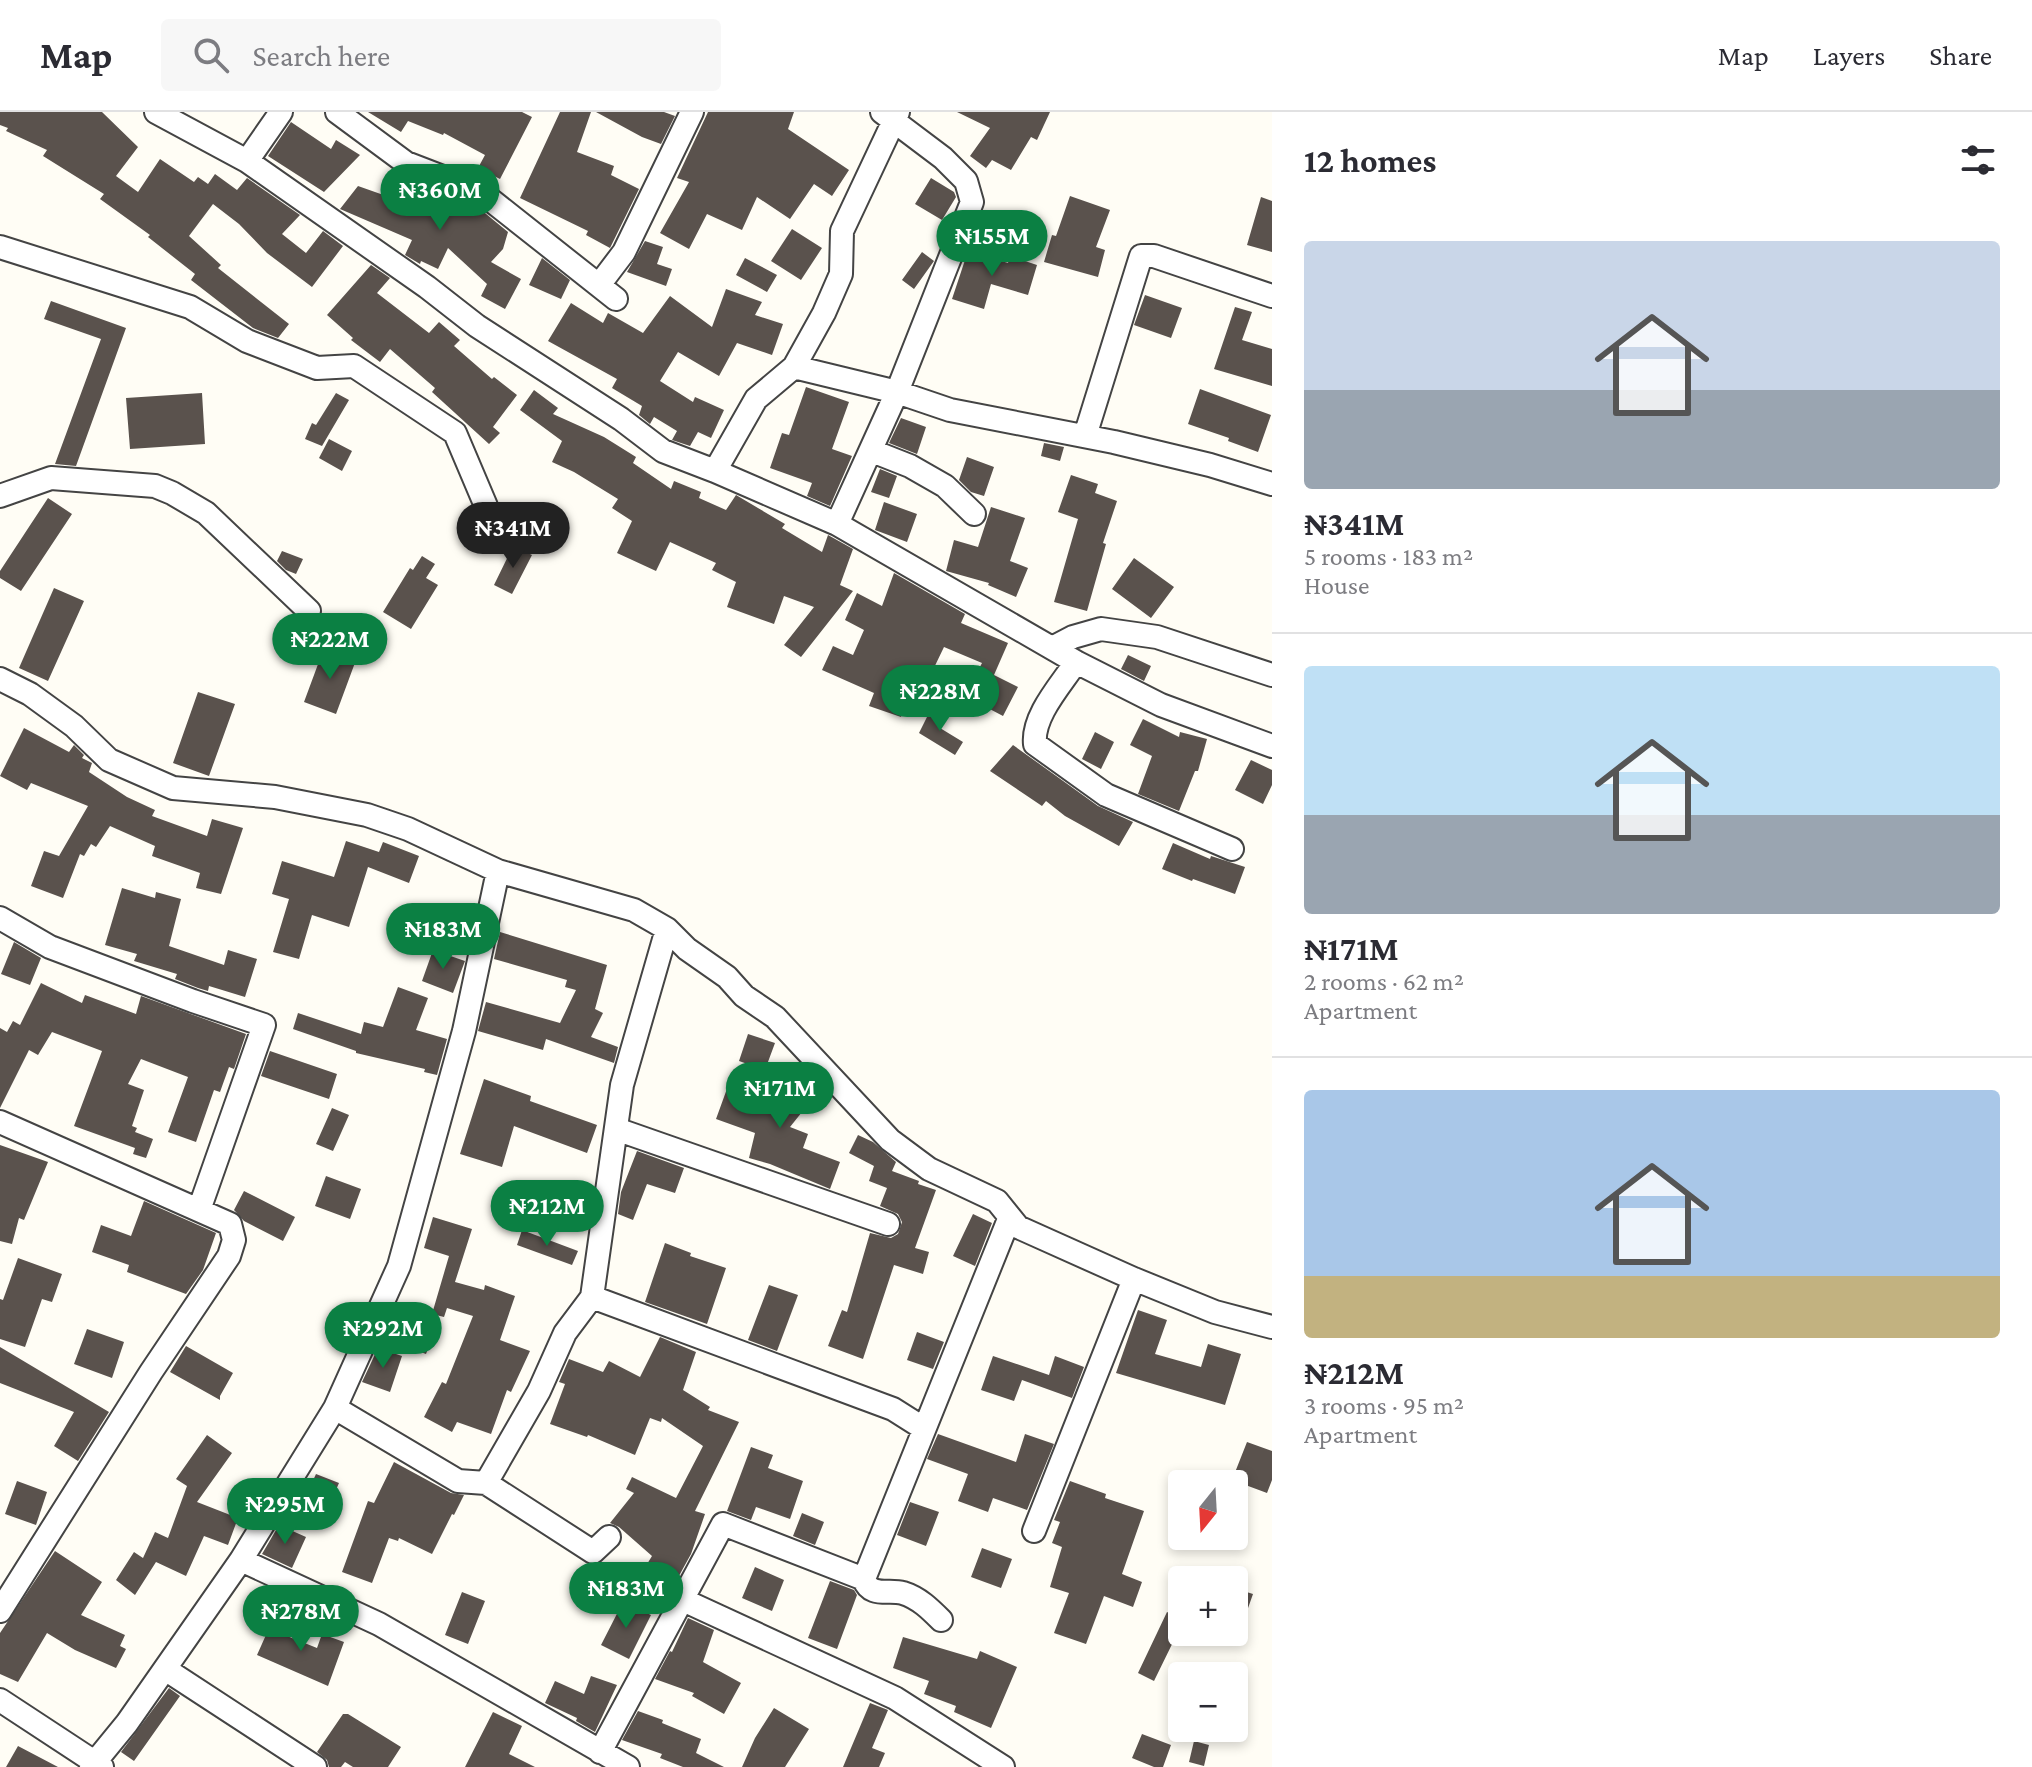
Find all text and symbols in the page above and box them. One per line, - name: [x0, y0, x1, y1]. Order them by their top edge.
- search box: [161, 19, 721, 91]
- icon: search: [189, 33, 233, 77]
- text: Map: [40, 34, 113, 76]
- text: Search here: [253, 39, 390, 72]
- text: Map: [1718, 40, 1769, 71]
- text: Layers: [1813, 40, 1885, 71]
- text: Share: [1929, 40, 1992, 71]
- icon: filters: [1956, 138, 2000, 182]
- text: 12 homes: [1304, 142, 1436, 179]
- pin: ₦360M: [384, 164, 496, 232]
- text: ₦360M: [398, 175, 482, 204]
- pin: ₦155M: [936, 210, 1048, 278]
- text: ₦155M: [954, 221, 1030, 250]
- icon: home: [1580, 293, 1724, 437]
- pin: ₦341M: [457, 502, 569, 570]
- text: ₦341M: [1304, 505, 1404, 542]
- text: ₦341M: [475, 513, 551, 542]
- text: 5 rooms · 183 m²: [1304, 542, 1473, 571]
- text: House: [1304, 571, 1369, 600]
- pin: ₦222M: [274, 613, 386, 681]
- text: ₦222M: [290, 624, 370, 653]
- pin: ₦228M: [884, 665, 996, 733]
- text: ₦228M: [899, 676, 981, 705]
- icon: home: [1580, 718, 1724, 862]
- pin: ₦183M: [387, 903, 499, 971]
- text: ₦183M: [404, 914, 482, 943]
- text: ₦171M: [1304, 930, 1399, 967]
- text: 2 rooms · 62 m²: [1304, 967, 1464, 996]
- text: Apartment: [1304, 996, 1417, 1025]
- pin: ₦171M: [724, 1062, 836, 1130]
- text: ₦171M: [744, 1073, 816, 1102]
- icon: home: [1580, 1142, 1724, 1286]
- pin: ₦212M: [491, 1180, 603, 1248]
- text: ₦212M: [509, 1191, 585, 1220]
- pin: ₦292M: [327, 1302, 439, 1370]
- text: ₦292M: [343, 1313, 423, 1342]
- text: ₦212M: [1304, 1354, 1404, 1391]
- text: 3 rooms · 95 m²: [1304, 1391, 1464, 1420]
- text: Apartment: [1304, 1420, 1417, 1449]
- north arrow: [1168, 1470, 1248, 1550]
- map controls: [1168, 1470, 1248, 1742]
- pin: ₦295M: [229, 1478, 341, 1546]
- text: ₦295M: [245, 1489, 325, 1518]
- pin: ₦183M: [570, 1562, 682, 1630]
- button: +: [1168, 1566, 1248, 1646]
- text: ₦183M: [587, 1573, 665, 1602]
- pin: ₦278M: [245, 1585, 357, 1653]
- text: ₦278M: [261, 1596, 341, 1625]
- button: −: [1168, 1662, 1248, 1742]

